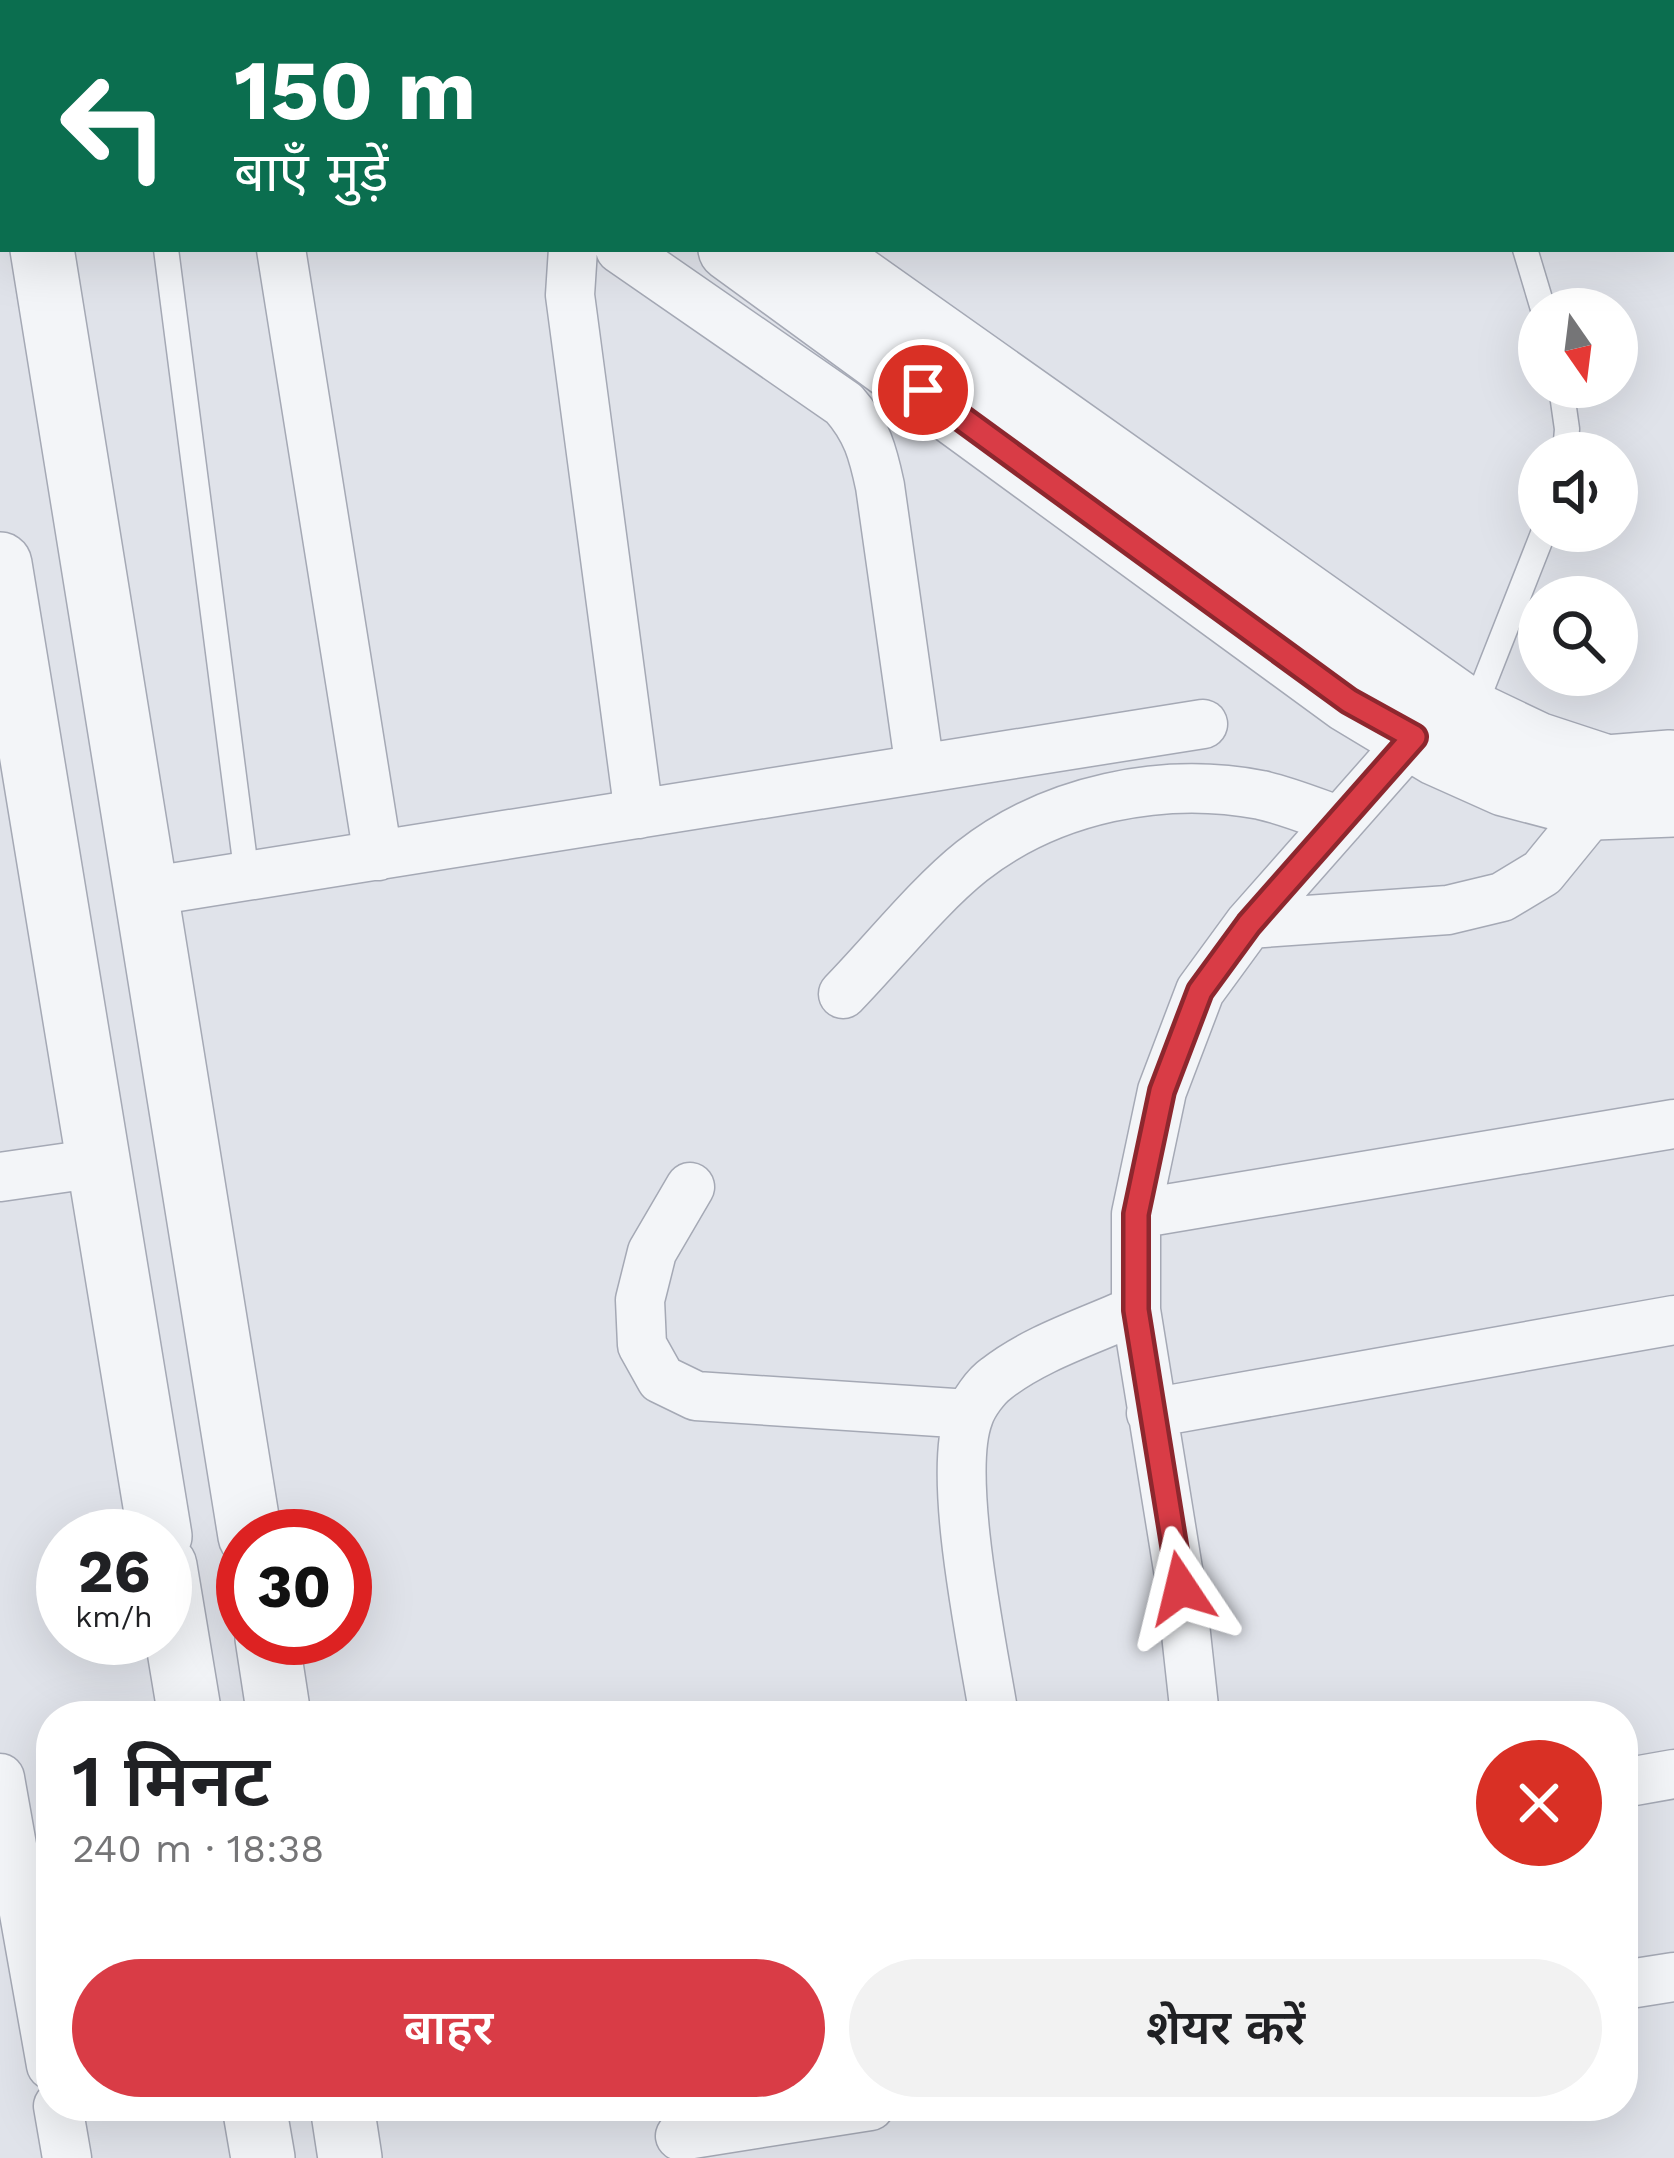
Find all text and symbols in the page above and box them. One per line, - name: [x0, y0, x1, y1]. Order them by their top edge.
- text: 150 m: [234, 41, 476, 139]
- icon: left: [36, 48, 192, 204]
- text: बाएँ मुड़ें: [234, 141, 388, 204]
- north arrow: [1518, 288, 1638, 408]
- map controls: [1518, 288, 1638, 696]
- pin: [872, 339, 974, 441]
- icon: arrive: [890, 357, 956, 423]
- button: sound: [1518, 432, 1638, 552]
- button: search: [1518, 576, 1638, 696]
- speed limit sign: 30: [216, 1509, 372, 1665]
- position arrow: [1118, 1525, 1244, 1651]
- text: 26: [78, 1536, 150, 1607]
- text: km/h: [75, 1599, 153, 1634]
- text: 1 मिनट: [72, 1739, 270, 1823]
- button: close: [1476, 1740, 1602, 1866]
- text: 240 m · 18:38: [72, 1826, 324, 1871]
- button: बाहर: [72, 1959, 825, 2097]
- button: शेयर करें: [849, 1959, 1602, 2097]

